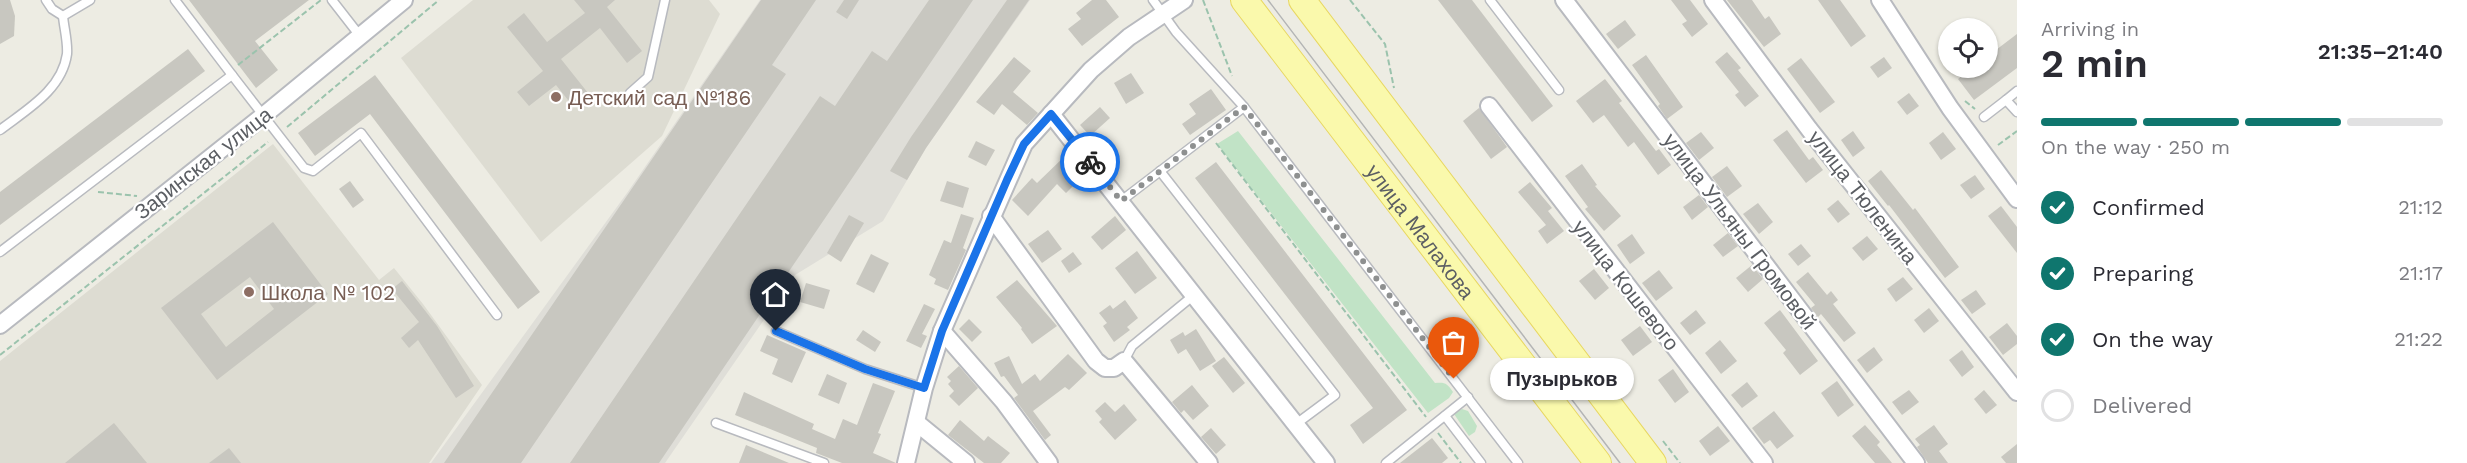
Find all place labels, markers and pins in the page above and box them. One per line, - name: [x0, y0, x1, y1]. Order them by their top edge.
- place label: Детский сад №186: [568, 85, 751, 110]
- marker: Детский сад №186: [549, 90, 563, 104]
- pin: [750, 269, 801, 331]
- place label: Школа № 102: [261, 280, 395, 305]
- marker: Школа № 102: [242, 285, 256, 299]
- pin: [1428, 317, 1479, 379]
- callout: Пузырьков: [1490, 358, 1634, 400]

